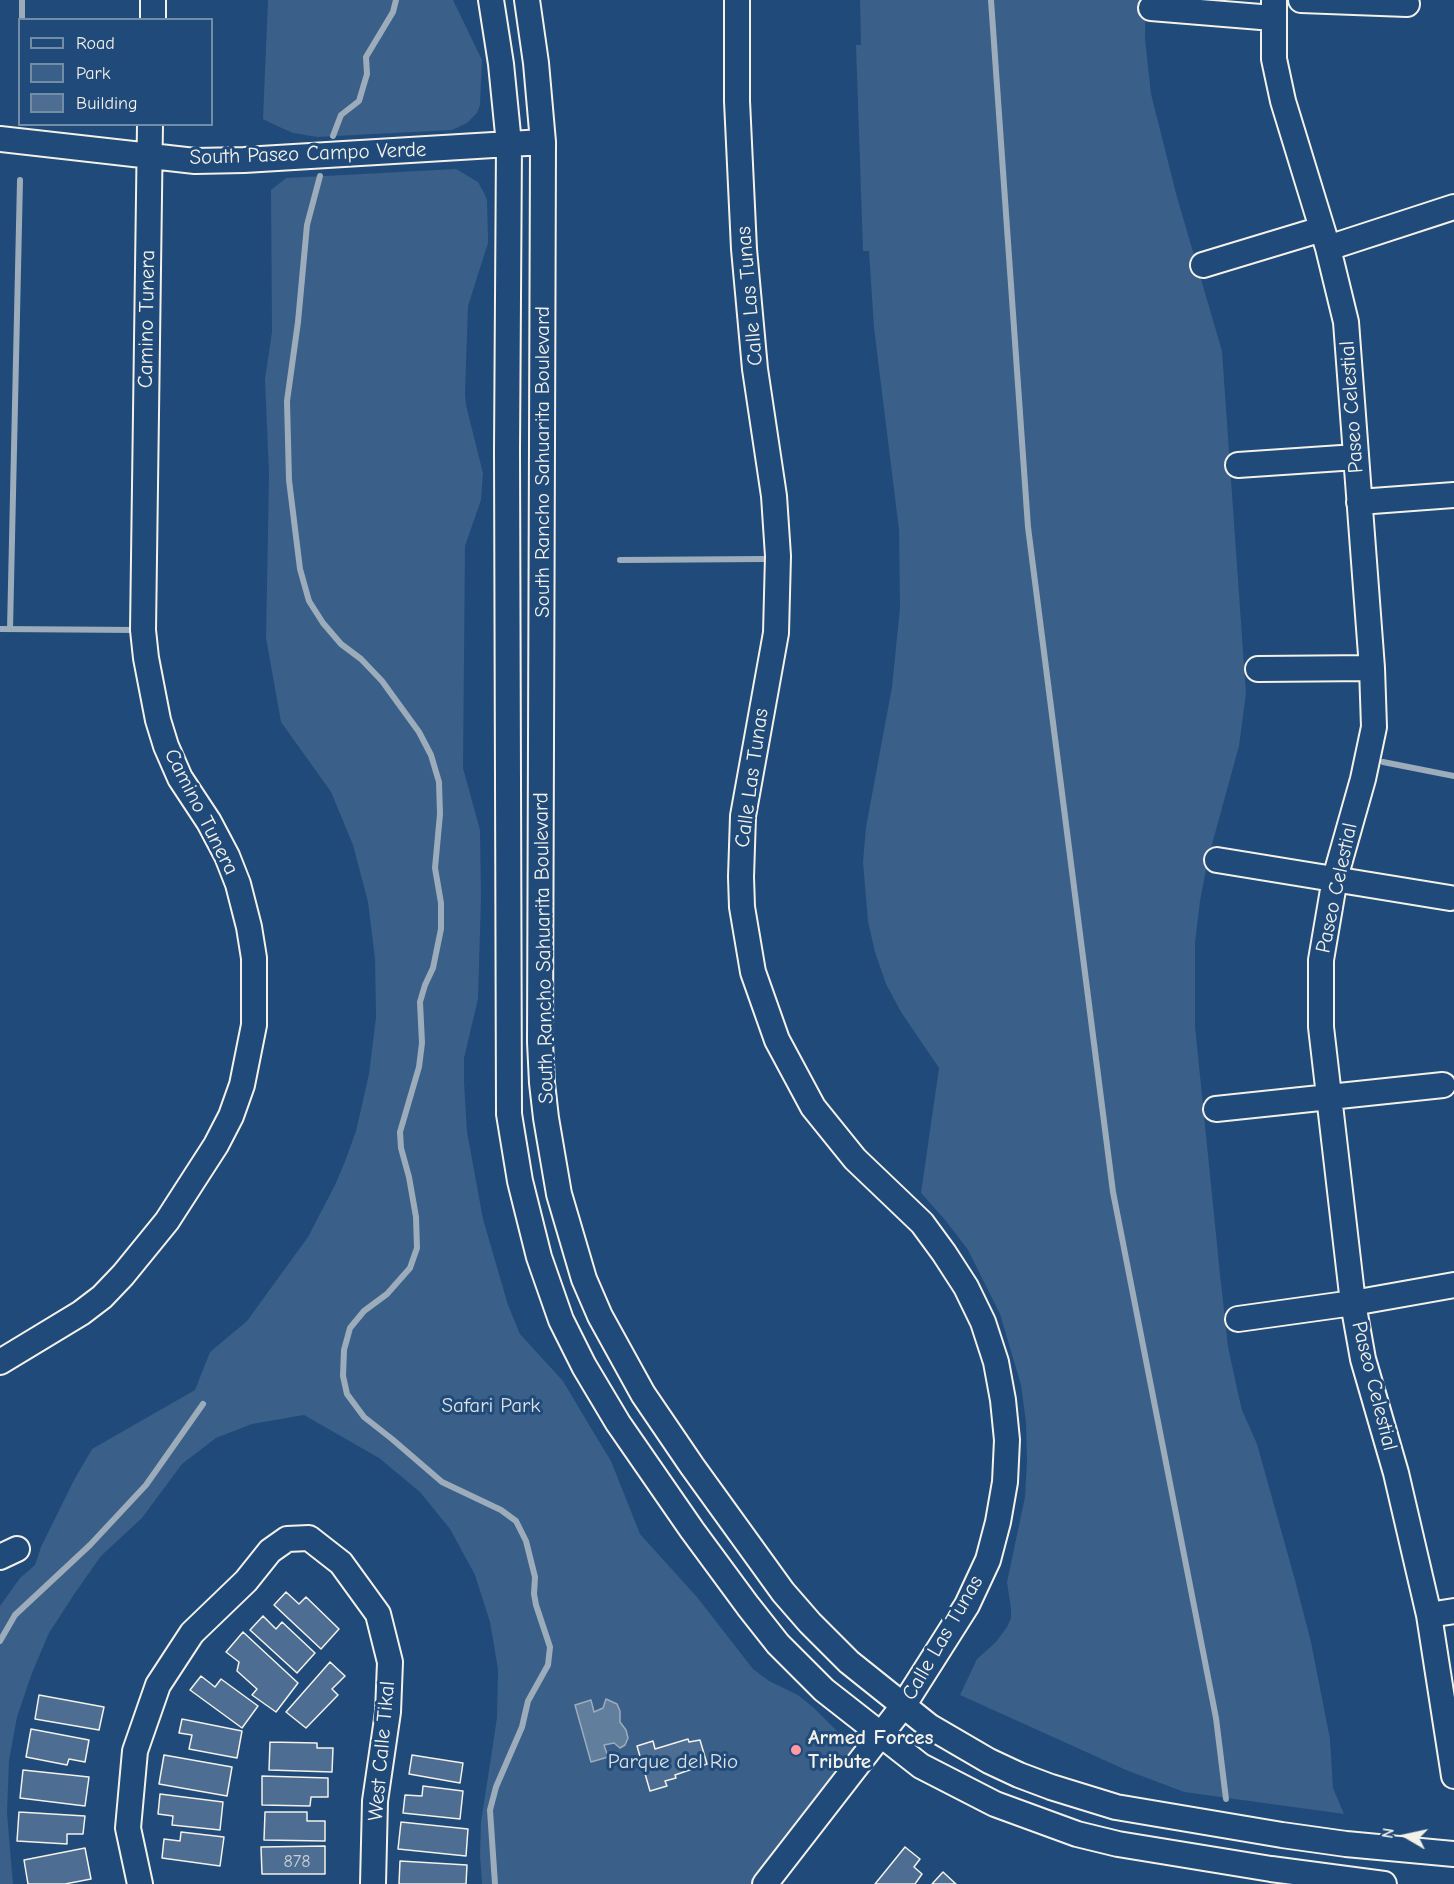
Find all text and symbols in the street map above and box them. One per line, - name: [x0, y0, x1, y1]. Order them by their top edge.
- legend: [18, 18, 213, 126]
- text: Road: [76, 33, 115, 54]
- text: Park: [76, 63, 110, 84]
- text: Building: [76, 93, 138, 114]
- street label: South Paseo Campo Verde: [189, 137, 427, 171]
- street label: Calle Las Tunas: [731, 225, 769, 367]
- street label: Camino Tunera: [133, 250, 161, 388]
- street label: South Rancho Sahuarita Boulevard: [530, 306, 556, 618]
- street label: Paseo Celestial: [1335, 340, 1369, 474]
- street label: Calle Las Tunas: [730, 707, 774, 849]
- street label: Camino Tunera: [158, 745, 244, 879]
- street label: South Rancho Sahuarita Boulevard: [529, 792, 559, 1104]
- street label: Paseo Celestial: [1311, 821, 1363, 955]
- street label: Paseo Celestial: [1346, 1319, 1402, 1453]
- park label: Safari Park: [441, 1393, 541, 1419]
- street label: Calle Las Tunas: [897, 1571, 989, 1705]
- street label: West Calle Tikal: [363, 1680, 401, 1822]
- place label: Armed Forces Tribute: [808, 1725, 934, 1775]
- marker: Armed Forces Tribute: [789, 1743, 803, 1757]
- park label: Parque del Rio: [608, 1749, 738, 1775]
- north arrow: [1376, 1806, 1436, 1866]
- text: N: [1379, 1827, 1398, 1840]
- house number: 878: [284, 1851, 310, 1873]

